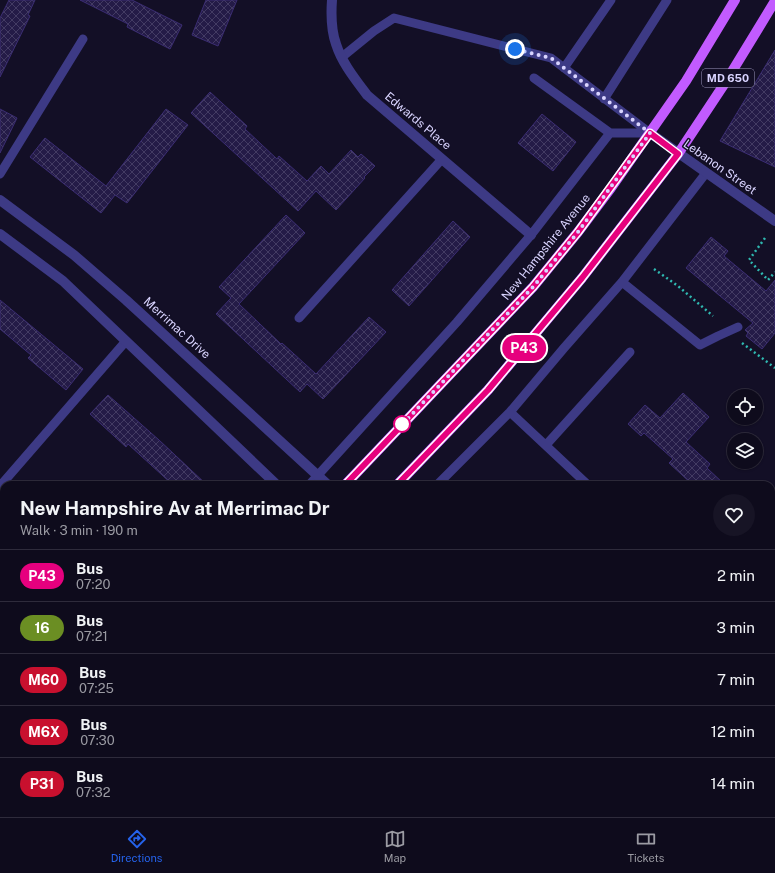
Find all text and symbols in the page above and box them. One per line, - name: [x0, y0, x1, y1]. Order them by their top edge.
- your location: [505, 39, 525, 59]
- road number: MD 650: [702, 69, 754, 87]
- street label: Edwards Place: [382, 89, 454, 153]
- street label: Lebanon Street: [681, 137, 759, 198]
- street label: New Hampshire Avenue: [499, 191, 593, 303]
- street label: Merrimac Drive: [141, 294, 213, 362]
- line badge: P43: [501, 335, 547, 361]
- text: P43: [510, 340, 538, 356]
- map controls: [727, 389, 763, 469]
- button: locate: [727, 389, 763, 425]
- unlabelled marker: [393, 415, 411, 433]
- button: layers: [727, 433, 763, 469]
- button: heart: [713, 494, 755, 536]
- text: New Hampshire Av at Merrimac Dr: [20, 497, 330, 519]
- text: Walk · 3 min · 190 m: [20, 523, 138, 538]
- text: Bus: [76, 560, 103, 577]
- text: 2 min: [717, 567, 755, 584]
- text: P43: [28, 568, 56, 584]
- text: 07:20: [76, 577, 110, 592]
- text: Bus: [76, 612, 103, 629]
- text: 3 min: [716, 619, 755, 636]
- text: 16: [34, 620, 50, 636]
- text: 07:21: [76, 629, 108, 644]
- text: Bus: [79, 664, 106, 681]
- text: 7 min: [717, 671, 755, 688]
- text: M60: [28, 672, 59, 688]
- text: 07:25: [79, 681, 114, 696]
- text: Bus: [80, 716, 107, 733]
- text: 12 min: [711, 723, 755, 740]
- text: M6X: [28, 724, 60, 740]
- text: 07:30: [80, 733, 115, 748]
- text: Bus: [76, 768, 103, 785]
- text: 14 min: [710, 775, 755, 792]
- text: P31: [30, 776, 54, 792]
- text: 07:32: [76, 785, 110, 800]
- tab: Directions: [111, 828, 162, 864]
- tab: Map: [384, 828, 406, 864]
- tab: Tickets: [627, 828, 664, 864]

